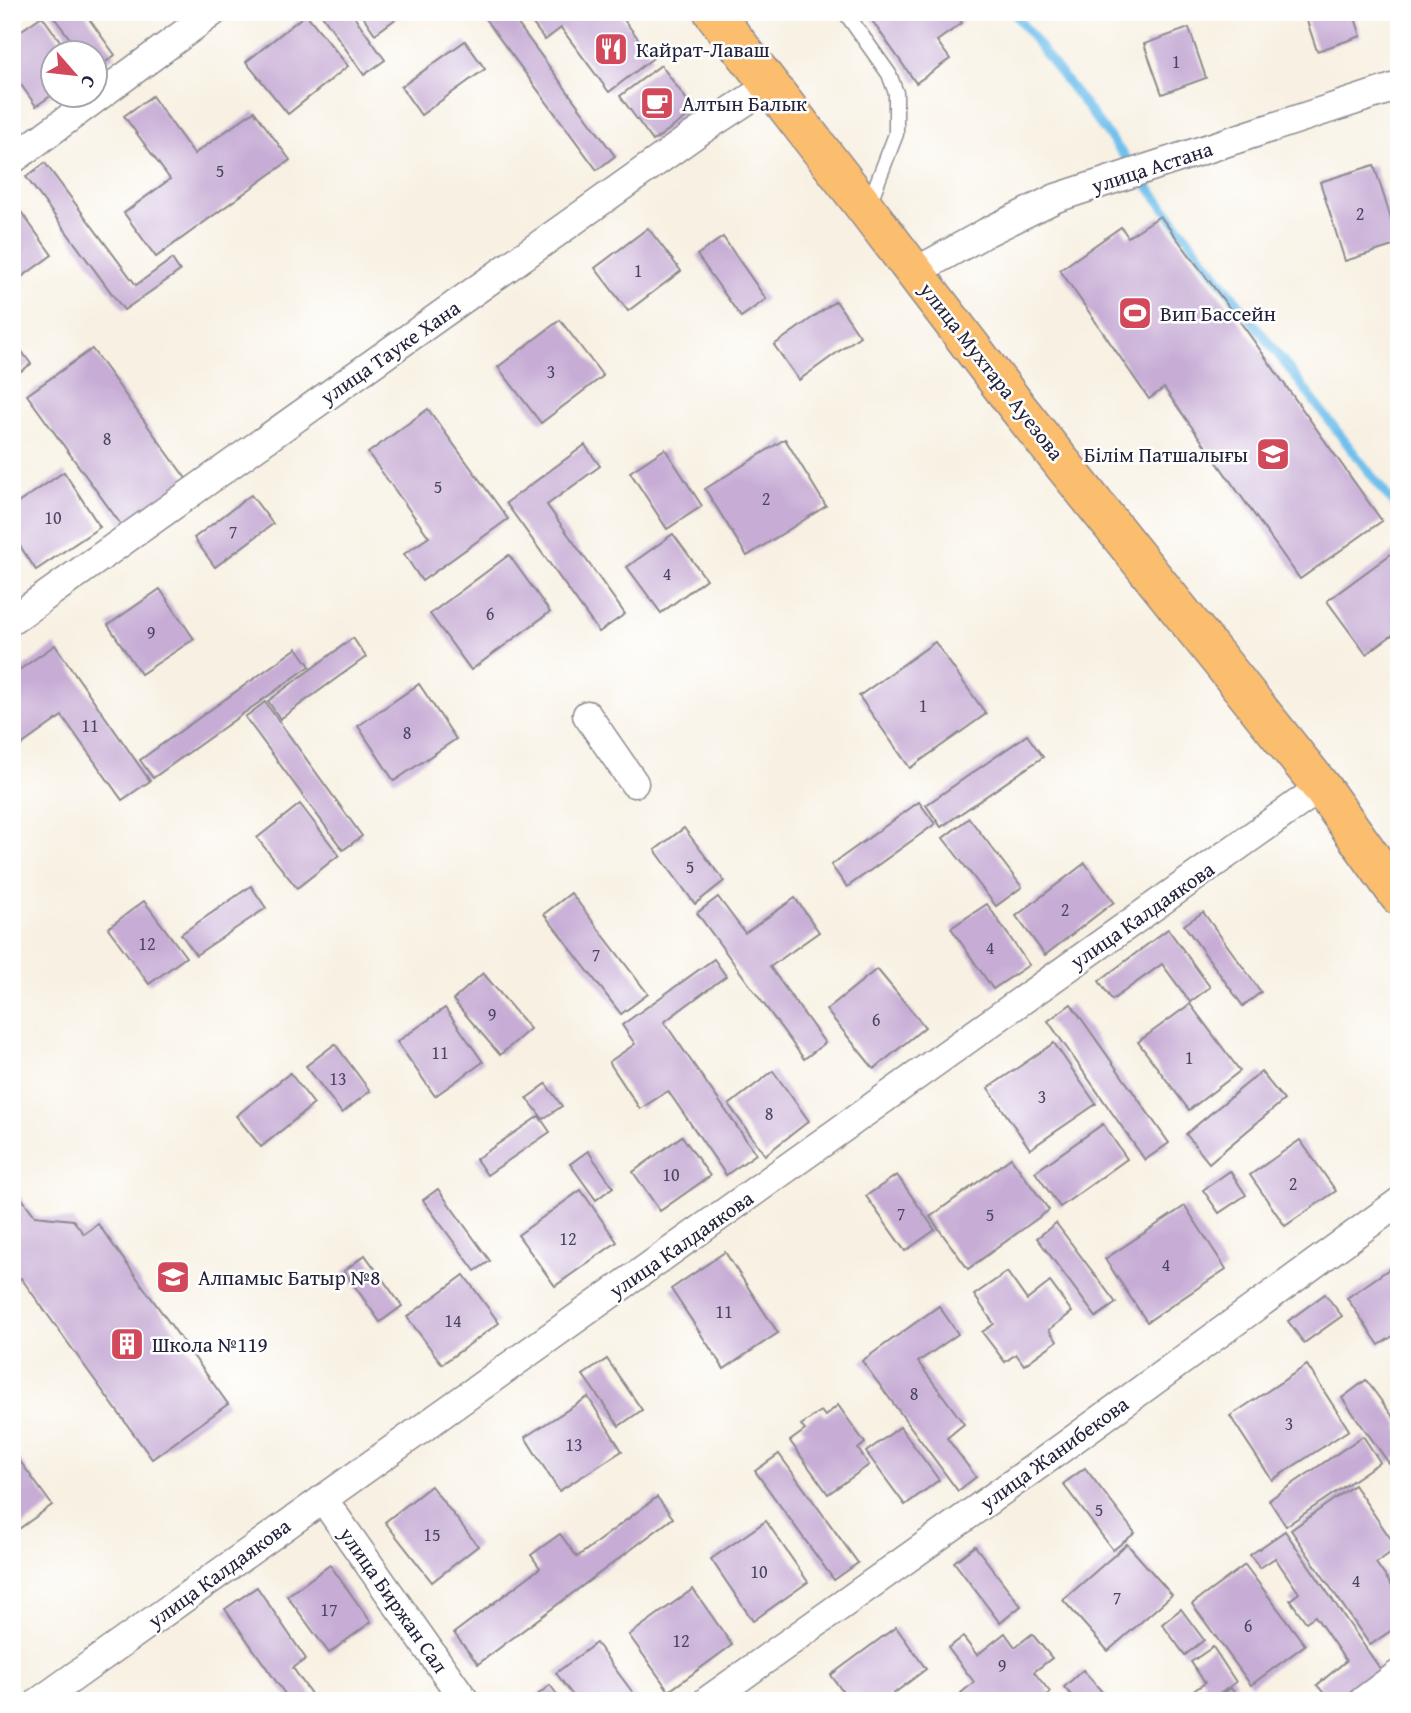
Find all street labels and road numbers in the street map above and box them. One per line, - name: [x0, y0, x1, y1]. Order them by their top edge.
- street label: улица Астана: [1086, 133, 1217, 201]
- street label: улица Мухтара Ауезова: [912, 275, 1072, 467]
- street label: улица Тауке Хана: [313, 292, 466, 412]
- street label: улица Калдаякова: [1063, 854, 1220, 977]
- street label: улица Калдаякова: [602, 1183, 759, 1306]
- street label: улица Жанибекова: [972, 1388, 1135, 1518]
- street label: улица Калдаякова: [140, 1511, 297, 1636]
- street label: улица Биржан Сал: [331, 1520, 456, 1680]

